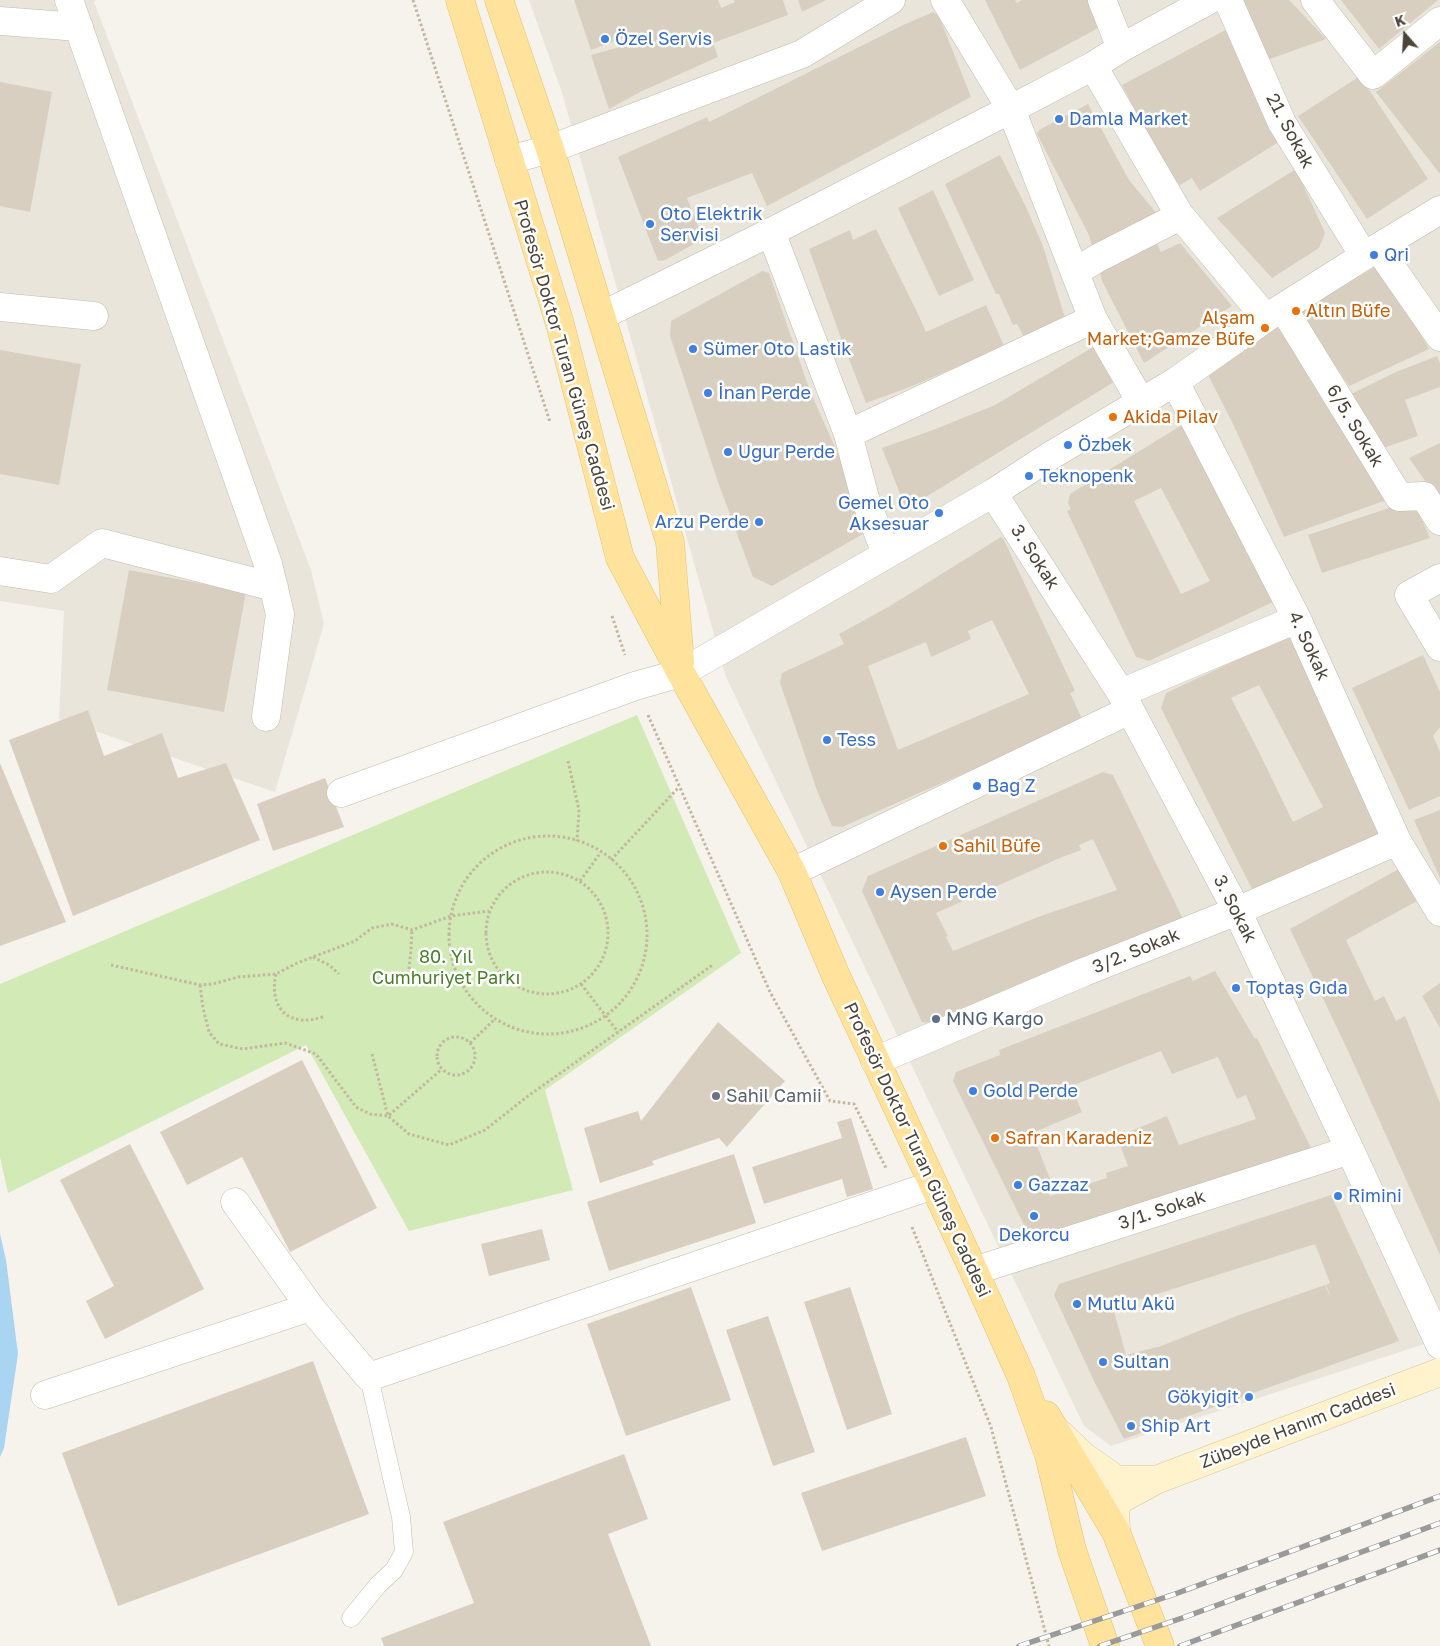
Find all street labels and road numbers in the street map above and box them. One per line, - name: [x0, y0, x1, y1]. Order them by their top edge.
- street label: 21. Sokak: [1261, 90, 1319, 172]
- street label: Profesör Doktor Turan Güneş Caddesi: [509, 197, 619, 513]
- street label: 6/5. Sokak: [1322, 381, 1388, 471]
- street label: 3. Sokak: [1006, 520, 1064, 594]
- street label: 4. Sokak: [1284, 608, 1334, 684]
- street label: 3. Sokak: [1209, 872, 1261, 946]
- street label: 3/2. Sokak: [1089, 924, 1183, 978]
- street label: Profesör Doktor Turan Güneş Caddesi: [839, 999, 995, 1301]
- street label: 3/1. Sokak: [1116, 1186, 1208, 1234]
- street label: Zübeyde Hanım Caddesi: [1197, 1379, 1399, 1473]

